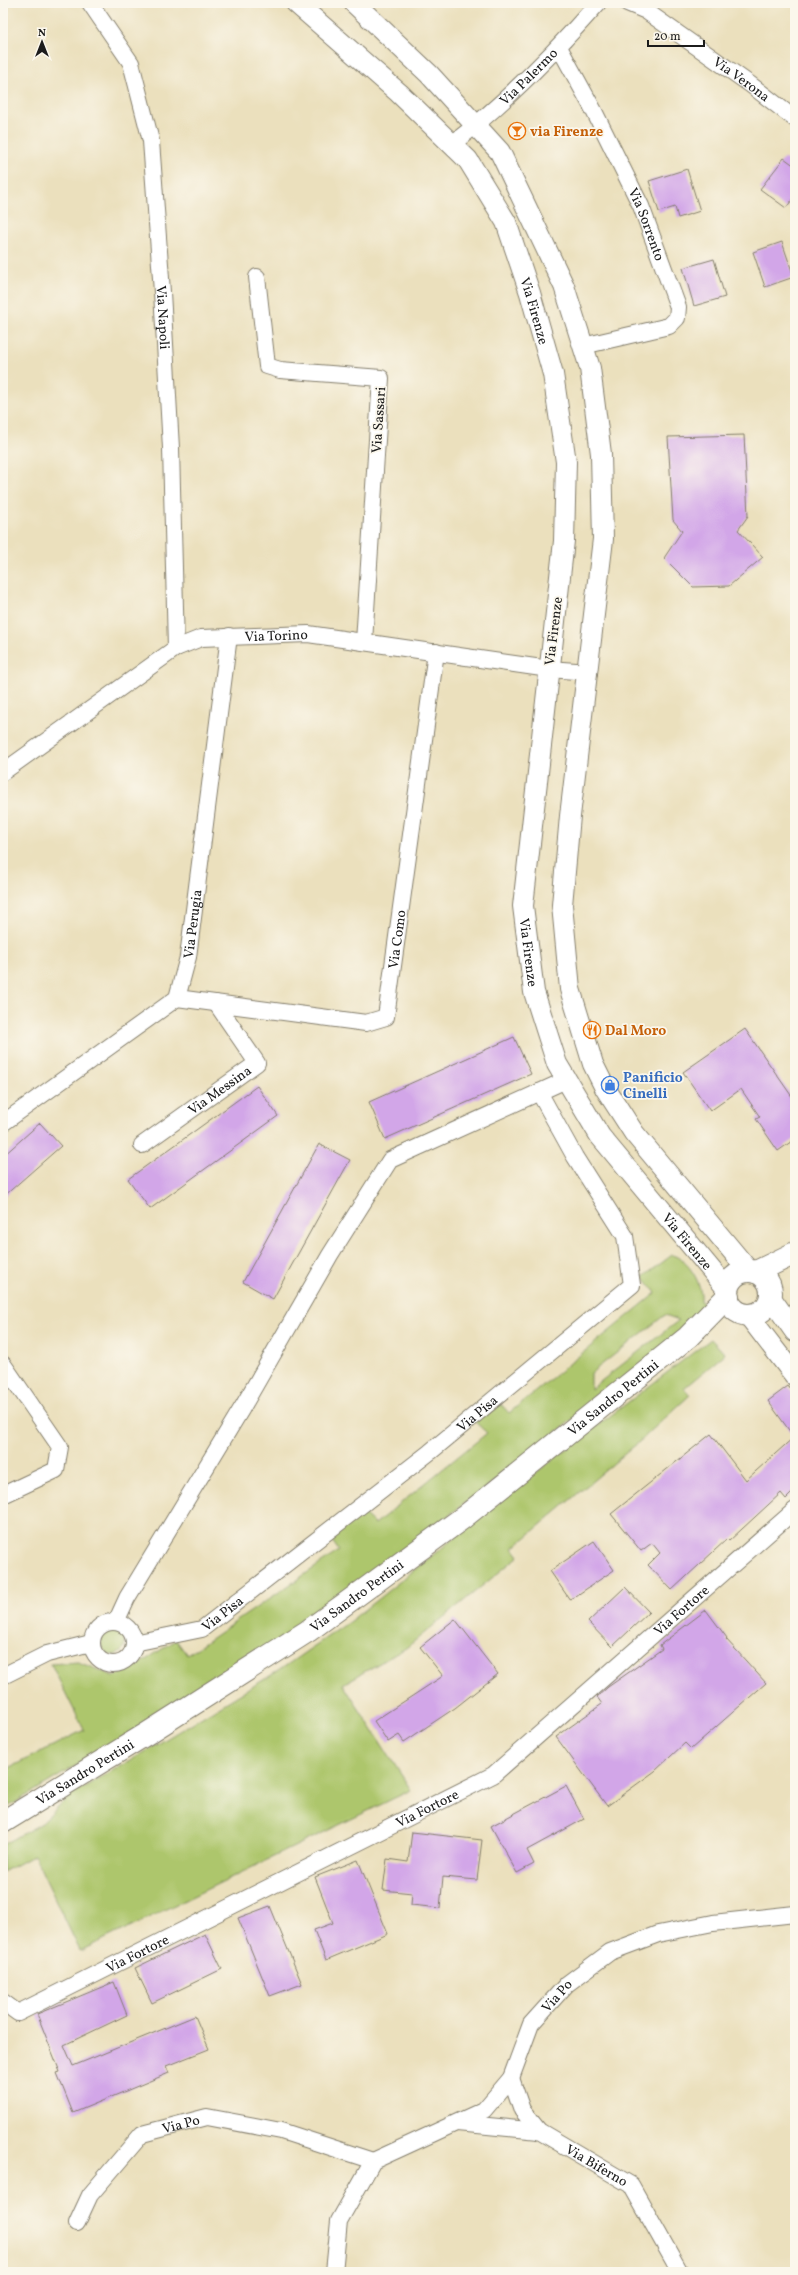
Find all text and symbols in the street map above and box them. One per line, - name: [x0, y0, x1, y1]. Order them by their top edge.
- north arrow: [22, 22, 62, 62]
- scale bar: [648, 22, 704, 48]
- text: N: [38, 26, 46, 41]
- text: 20 m: [654, 29, 681, 45]
- street label: Via Palermo: [496, 45, 563, 110]
- street label: Via Verona: [709, 53, 773, 107]
- bar icon: via Firenze: [507, 121, 527, 141]
- place label: via Firenze: [530, 123, 603, 142]
- street label: Via Sorrento: [622, 185, 668, 264]
- street label: Via Firenze: [514, 275, 552, 347]
- street label: Via Napoli: [151, 285, 173, 350]
- street label: Via Sassari: [368, 386, 391, 454]
- street label: Via Firenze: [541, 595, 568, 667]
- street label: Via Torino: [244, 626, 308, 647]
- street label: Via Perugia: [180, 888, 208, 960]
- street label: Via Como: [385, 909, 412, 970]
- street label: Via Firenze: [514, 917, 541, 989]
- restaurant icon: Dal Moro: [582, 1020, 602, 1040]
- place label: Dal Moro: [605, 1022, 666, 1041]
- street label: Via Messina: [185, 1062, 256, 1120]
- place label: Panificio Cinelli: [623, 1069, 683, 1104]
- shop icon: Panificio Cinelli: [600, 1075, 620, 1095]
- street label: Via Firenze: [657, 1209, 716, 1275]
- street label: Via Sandro Pertini: [564, 1356, 663, 1441]
- street label: Via Pisa: [453, 1392, 503, 1437]
- street label: Via Sandro Pertini: [307, 1556, 408, 1637]
- street label: Via Fortore: [650, 1581, 714, 1641]
- street label: Via Pisa: [198, 1592, 248, 1637]
- street label: Via Sandro Pertini: [33, 1736, 138, 1810]
- street label: Via Fortore: [393, 1786, 463, 1833]
- street label: Via Fortore: [103, 1931, 173, 1978]
- street label: Via Po: [538, 1976, 578, 2017]
- street label: Via Po: [160, 2111, 202, 2139]
- street label: Via Biferno: [562, 2141, 631, 2192]

